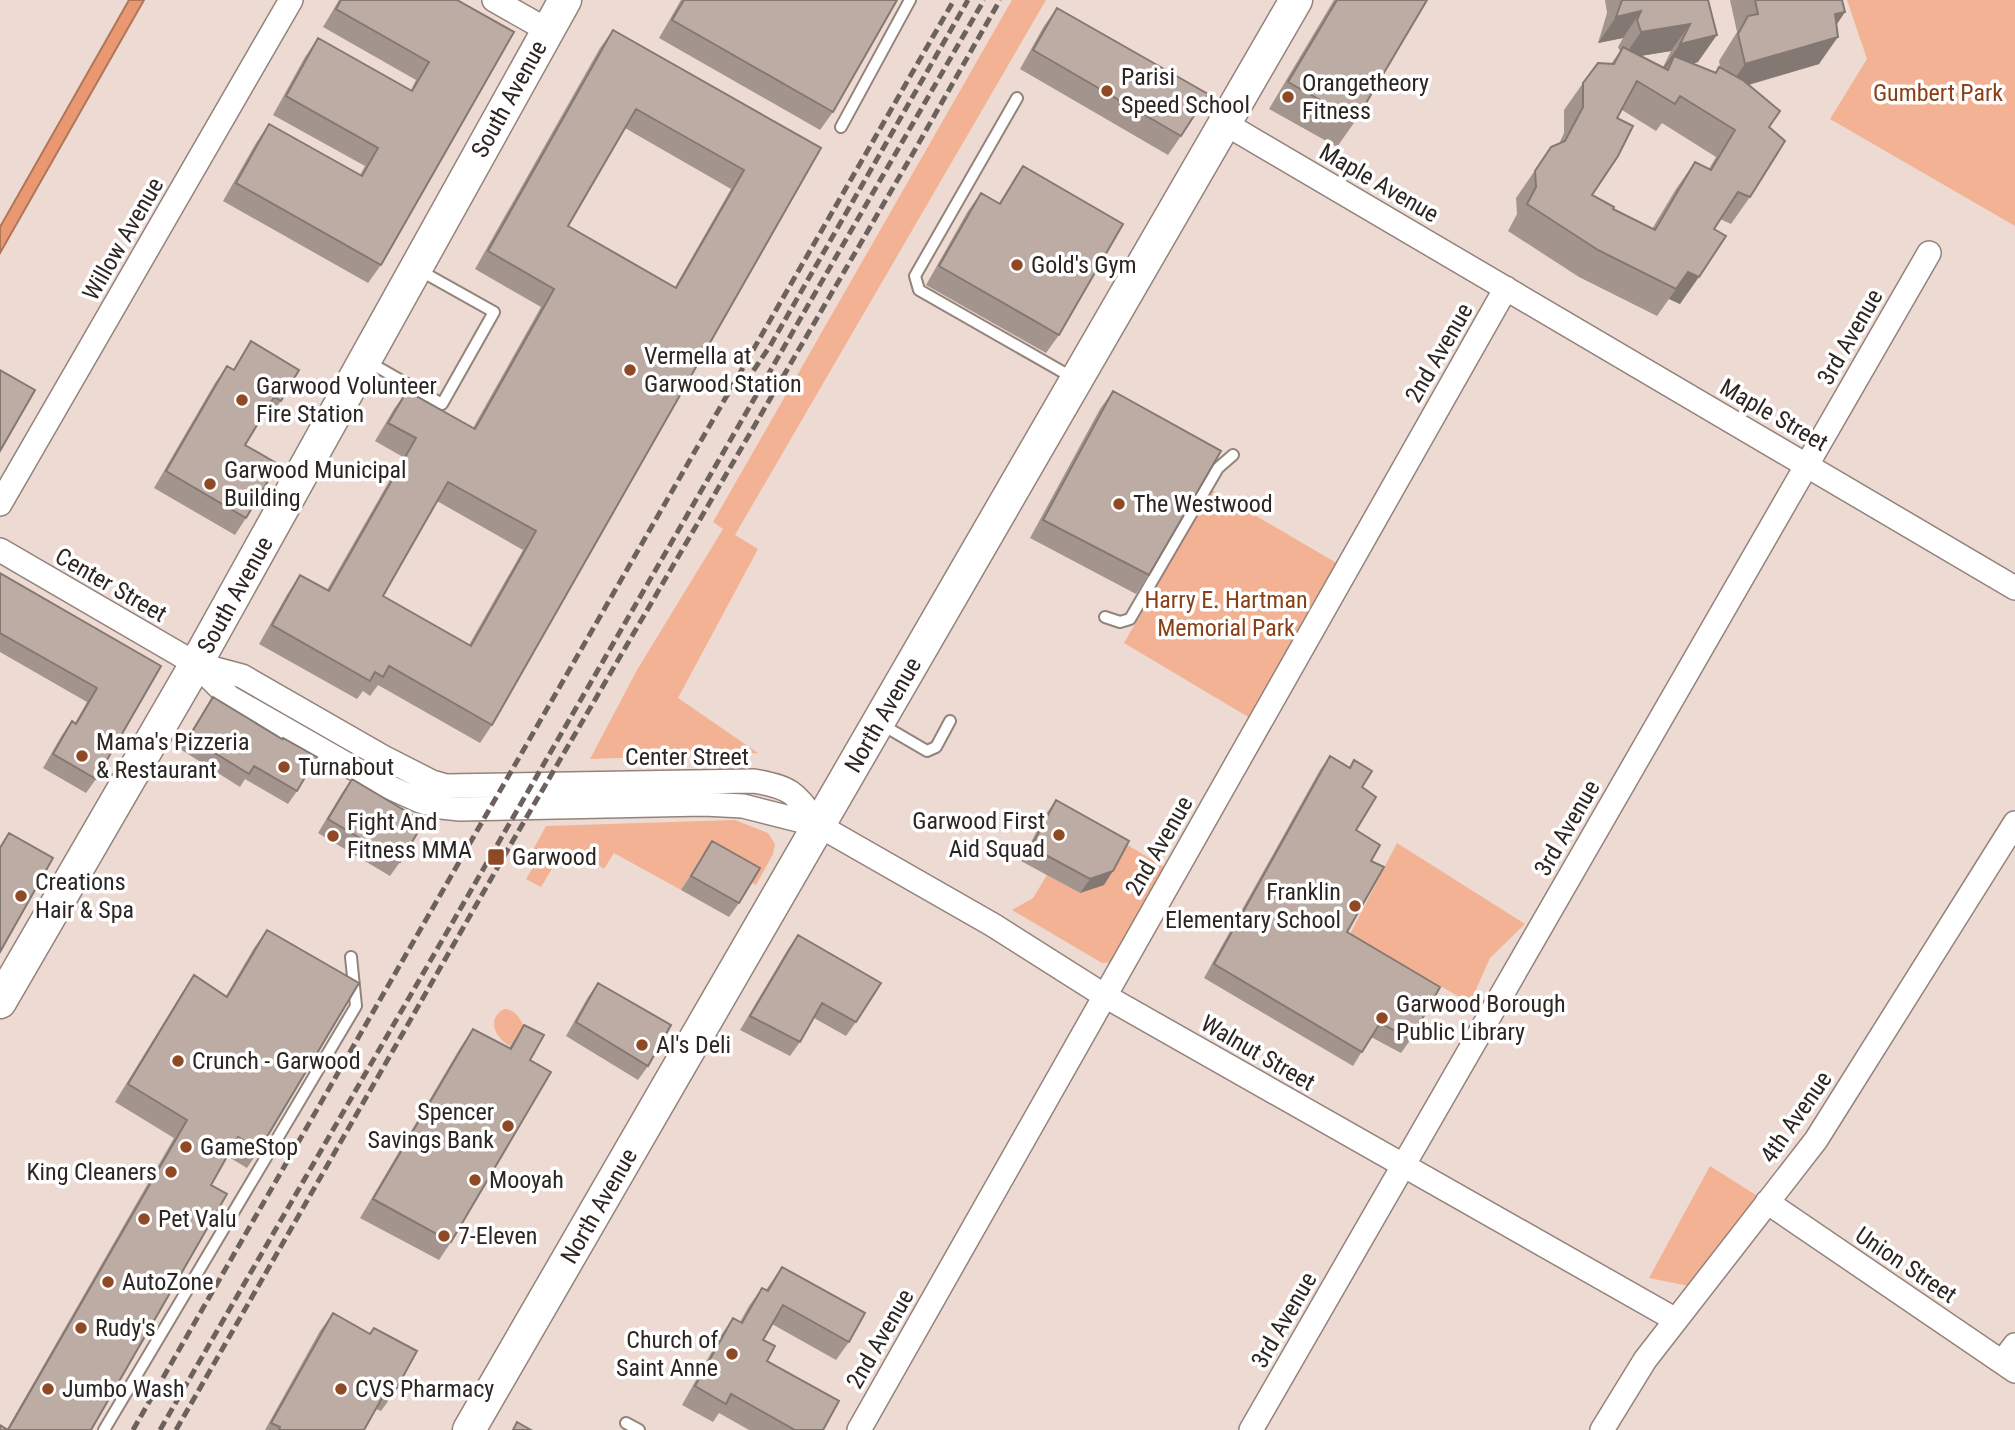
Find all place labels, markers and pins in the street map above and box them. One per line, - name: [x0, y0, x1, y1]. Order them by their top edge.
- place label: Parisi Speed School: [1121, 63, 1250, 119]
- place label: Orangetheory Fitness: [1302, 69, 1429, 125]
- marker: Parisi Speed School: [1099, 83, 1115, 99]
- marker: Orangetheory Fitness: [1280, 89, 1296, 105]
- place label: Gold's Gym: [1031, 251, 1137, 279]
- marker: Gold's Gym: [1009, 257, 1025, 273]
- place label: Vermella at Garwood Station: [644, 342, 802, 398]
- marker: Vermella at Garwood Station: [622, 362, 638, 378]
- place label: Garwood Volunteer Fire Station: [256, 372, 437, 428]
- marker: Garwood Volunteer Fire Station: [234, 392, 250, 408]
- place label: Garwood Municipal Building: [224, 456, 407, 512]
- marker: Garwood Municipal Building: [202, 476, 218, 492]
- place label: The Westwood: [1133, 490, 1273, 518]
- marker: The Westwood: [1111, 496, 1127, 512]
- place label: Mama's Pizzeria & Restaurant: [96, 728, 249, 784]
- marker: Mama's Pizzeria & Restaurant: [74, 748, 90, 764]
- place label: Turnabout: [298, 753, 394, 781]
- marker: Turnabout: [276, 759, 292, 775]
- place label: Garwood First Aid Squad: [912, 807, 1045, 863]
- place label: Fight And Fitness MMA: [347, 808, 472, 864]
- marker: Garwood First Aid Squad: [1051, 827, 1067, 843]
- marker: Fight And Fitness MMA: [325, 828, 341, 844]
- place label: Garwood: [512, 843, 597, 871]
- marker: Garwood: [486, 847, 506, 867]
- place label: Creations Hair & Spa: [35, 868, 134, 924]
- place label: Franklin Elementary School: [1165, 878, 1341, 934]
- marker: Creations Hair & Spa: [13, 888, 29, 904]
- marker: Franklin Elementary School: [1347, 898, 1363, 914]
- place label: Garwood Borough Public Library: [1396, 990, 1566, 1046]
- marker: Garwood Borough Public Library: [1374, 1010, 1390, 1026]
- place label: Al's Deli: [656, 1031, 731, 1059]
- marker: Al's Deli: [634, 1037, 650, 1053]
- place label: Crunch - Garwood: [192, 1047, 361, 1075]
- marker: Crunch - Garwood: [170, 1053, 186, 1069]
- place label: Spencer Savings Bank: [368, 1098, 494, 1154]
- marker: Spencer Savings Bank: [500, 1118, 516, 1134]
- place label: GameStop: [200, 1133, 298, 1161]
- marker: GameStop: [178, 1139, 194, 1155]
- place label: King Cleaners: [26, 1158, 157, 1186]
- marker: King Cleaners: [163, 1164, 179, 1180]
- place label: Mooyah: [489, 1166, 564, 1194]
- marker: Mooyah: [467, 1172, 483, 1188]
- place label: Pet Valu: [158, 1205, 237, 1233]
- marker: Pet Valu: [136, 1211, 152, 1227]
- place label: 7-Eleven: [458, 1222, 537, 1250]
- marker: 7-Eleven: [436, 1228, 452, 1244]
- place label: AutoZone: [122, 1268, 213, 1296]
- marker: AutoZone: [100, 1274, 116, 1290]
- place label: Rudy's: [95, 1314, 156, 1342]
- marker: Rudy's: [73, 1320, 89, 1336]
- place label: Church of Saint Anne: [616, 1326, 718, 1382]
- marker: Church of Saint Anne: [724, 1346, 740, 1362]
- place label: Jumbo Wash: [62, 1375, 185, 1403]
- place label: CVS Pharmacy: [355, 1375, 494, 1403]
- marker: Jumbo Wash: [40, 1381, 56, 1397]
- marker: CVS Pharmacy: [333, 1381, 349, 1397]

